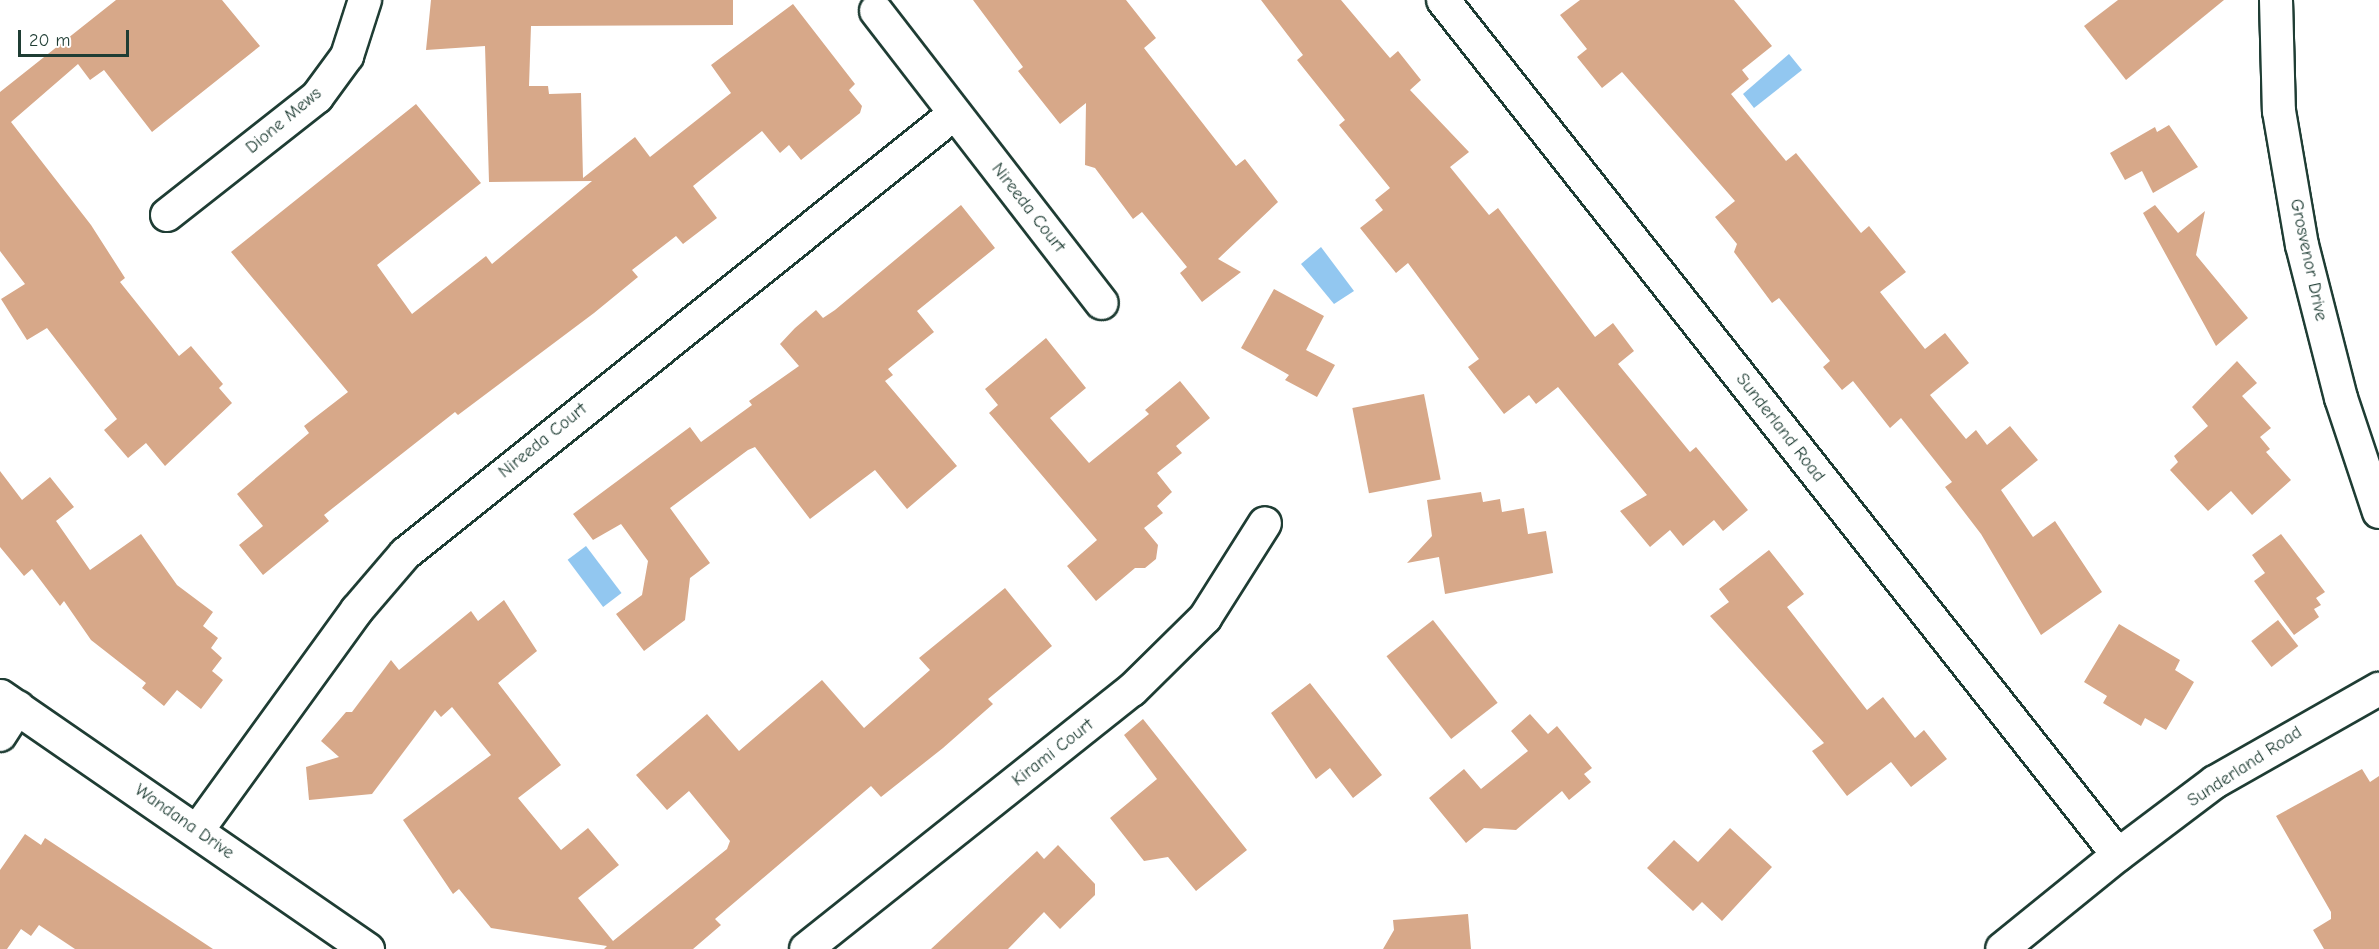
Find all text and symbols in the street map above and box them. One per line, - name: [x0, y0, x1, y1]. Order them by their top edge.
- scale bar: [21, 18, 132, 56]
- text: 20 m: [29, 30, 70, 51]
- street label: Dione Mews: [242, 83, 326, 159]
- street label: Nireeda Court: [986, 159, 1070, 257]
- street label: Grosvenor Drive: [2285, 197, 2331, 323]
- street label: Sunderland Road: [1731, 369, 1829, 487]
- street label: Nireeda Court: [494, 399, 592, 483]
- street label: Kirami Court: [1008, 715, 1098, 791]
- street label: Sunderland Road: [2184, 722, 2306, 812]
- street label: Wandana Drive: [130, 780, 238, 864]

